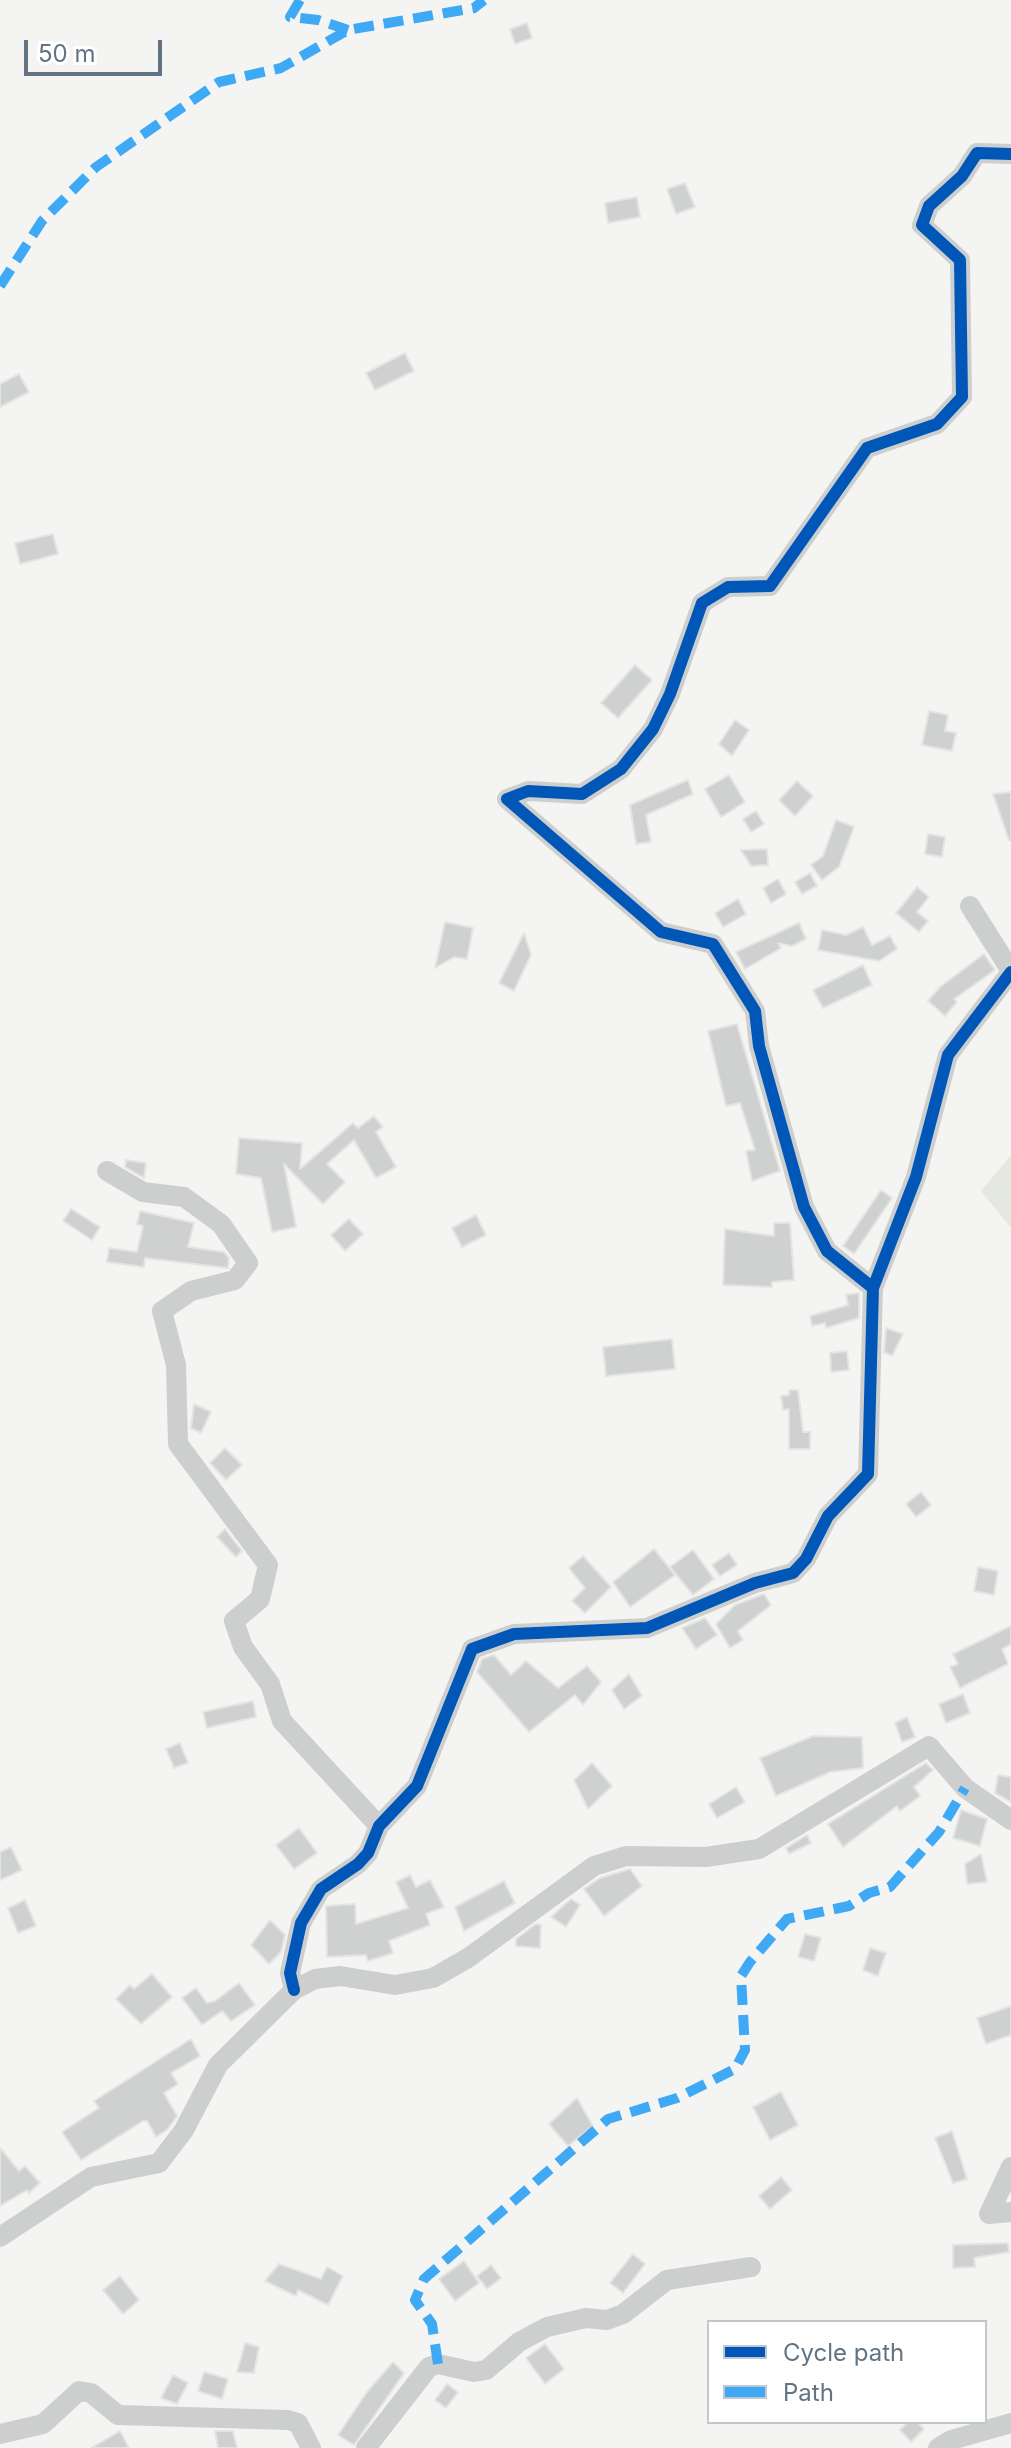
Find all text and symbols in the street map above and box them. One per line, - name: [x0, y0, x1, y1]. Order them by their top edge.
- scale bar: [28, 24, 166, 74]
- text: 50 m: [38, 39, 96, 68]
- legend: [707, 2320, 987, 2424]
- text: Cycle path: [783, 2338, 904, 2367]
- text: Path: [783, 2378, 834, 2407]

